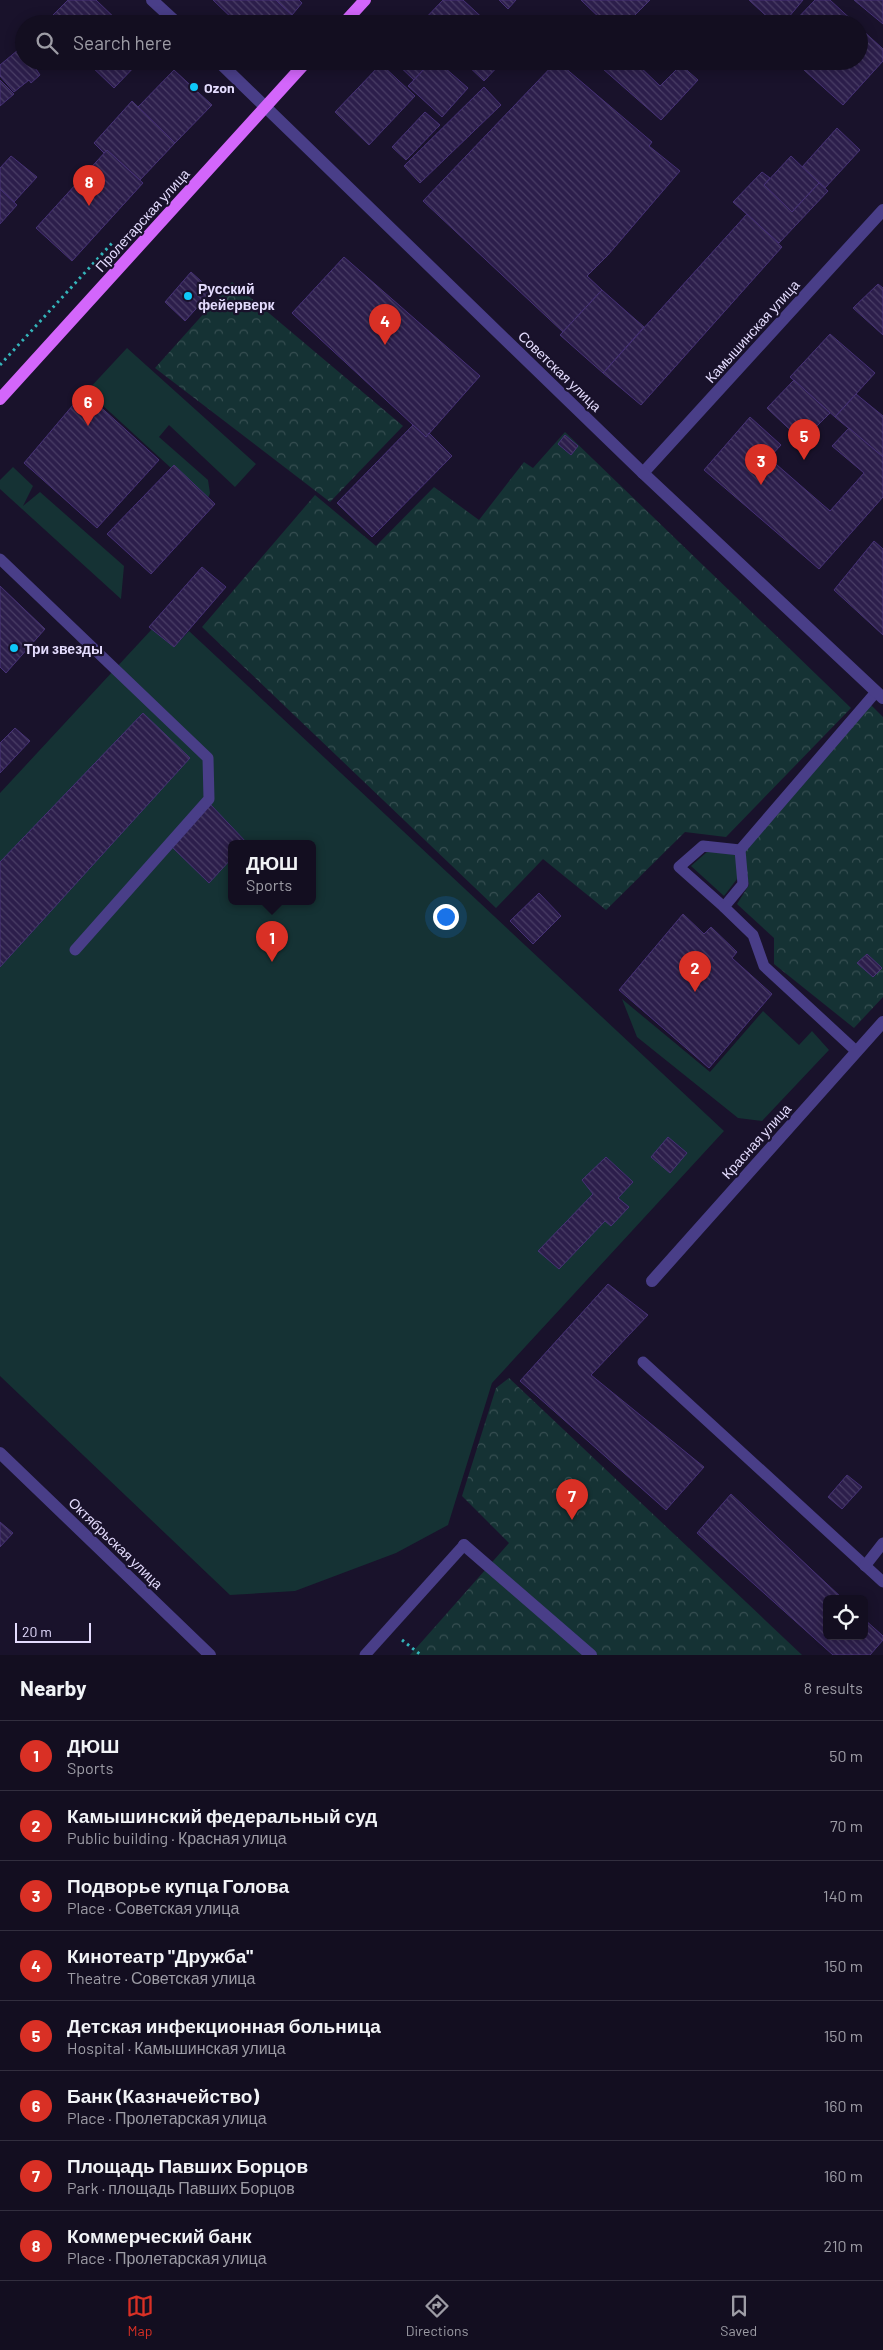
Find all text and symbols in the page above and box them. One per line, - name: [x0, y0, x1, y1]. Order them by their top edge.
- search box: [15, 15, 868, 70]
- icon: search: [33, 29, 61, 57]
- text: Search here: [73, 31, 172, 54]
- place label: Ozon: [204, 79, 235, 96]
- marker: Ozon: [188, 81, 200, 93]
- pin: 8: [73, 165, 105, 206]
- street label: Пролетарская улица: [91, 165, 193, 275]
- street label: Камышинская улица: [701, 276, 803, 386]
- place label: Русский фейерверк: [198, 280, 276, 313]
- marker: Русский фейерверк: [182, 290, 194, 302]
- pin: 4: [369, 304, 401, 345]
- street label: Советская улица: [515, 327, 605, 415]
- pin: 6: [72, 385, 104, 426]
- pin: 5: [788, 419, 820, 460]
- pin: 3: [745, 444, 777, 485]
- place label: Три звезды: [24, 640, 103, 657]
- marker: Три звезды: [8, 642, 20, 654]
- popup: [228, 840, 316, 905]
- text: ДЮШ: [246, 851, 298, 874]
- text: Sports: [246, 875, 292, 894]
- your location: [433, 904, 459, 930]
- pin: 1: [256, 921, 288, 962]
- pin: 2: [679, 951, 711, 992]
- street label: Красная улица: [718, 1100, 794, 1182]
- pin: 7: [556, 1479, 588, 1520]
- street label: Октябрьская улица: [65, 1494, 167, 1592]
- map controls: [823, 1595, 868, 1640]
- button: locate: [823, 1595, 868, 1640]
- scale bar: [15, 1620, 91, 1643]
- text: 20 m: [22, 1623, 52, 1640]
- text: Nearby: [20, 1675, 86, 1700]
- text: 8 results: [804, 1678, 863, 1697]
- text: ДЮШ: [67, 1734, 119, 1757]
- text: 1: [33, 1746, 39, 1765]
- text: 50 m: [829, 1746, 863, 1765]
- text: Sports: [67, 1758, 113, 1777]
- text: Камышинский федеральный суд: [67, 1804, 377, 1827]
- text: 2: [32, 1816, 40, 1835]
- text: 70 m: [830, 1816, 863, 1835]
- text: Public building · Красная улица: [67, 1828, 287, 1847]
- text: Подворье купца Голова: [67, 1874, 289, 1897]
- text: 3: [32, 1886, 40, 1905]
- text: 140 m: [823, 1886, 863, 1905]
- text: Place · Советская улица: [67, 1898, 239, 1917]
- text: Кинотеатр "Дружба": [67, 1944, 253, 1967]
- text: 4: [31, 1956, 41, 1975]
- text: 150 m: [824, 1956, 863, 1975]
- text: Theatre · Советская улица: [67, 1968, 255, 1987]
- text: Детская инфекционная больница: [67, 2014, 381, 2037]
- text: 5: [32, 2026, 40, 2045]
- text: 150 m: [824, 2026, 863, 2045]
- text: Hospital · Камышинская улица: [67, 2038, 286, 2057]
- text: Банк (Казначейство): [67, 2084, 259, 2107]
- text: 6: [32, 2096, 40, 2115]
- text: 160 m: [824, 2096, 863, 2115]
- text: Place · Пролетарская улица: [67, 2108, 267, 2127]
- text: Площадь Павших Борцов: [67, 2154, 308, 2177]
- text: 7: [32, 2166, 40, 2185]
- text: 160 m: [824, 2166, 863, 2185]
- text: Park · площадь Павших Борцов: [67, 2178, 295, 2197]
- text: Коммерческий банк: [67, 2224, 252, 2247]
- text: 8: [32, 2236, 40, 2255]
- text: 210 m: [824, 2236, 863, 2255]
- text: Place · Пролетарская улица: [67, 2248, 267, 2267]
- tab: Map: [126, 2292, 154, 2339]
- tab: Directions: [406, 2292, 468, 2339]
- tab: Saved: [720, 2292, 757, 2339]

